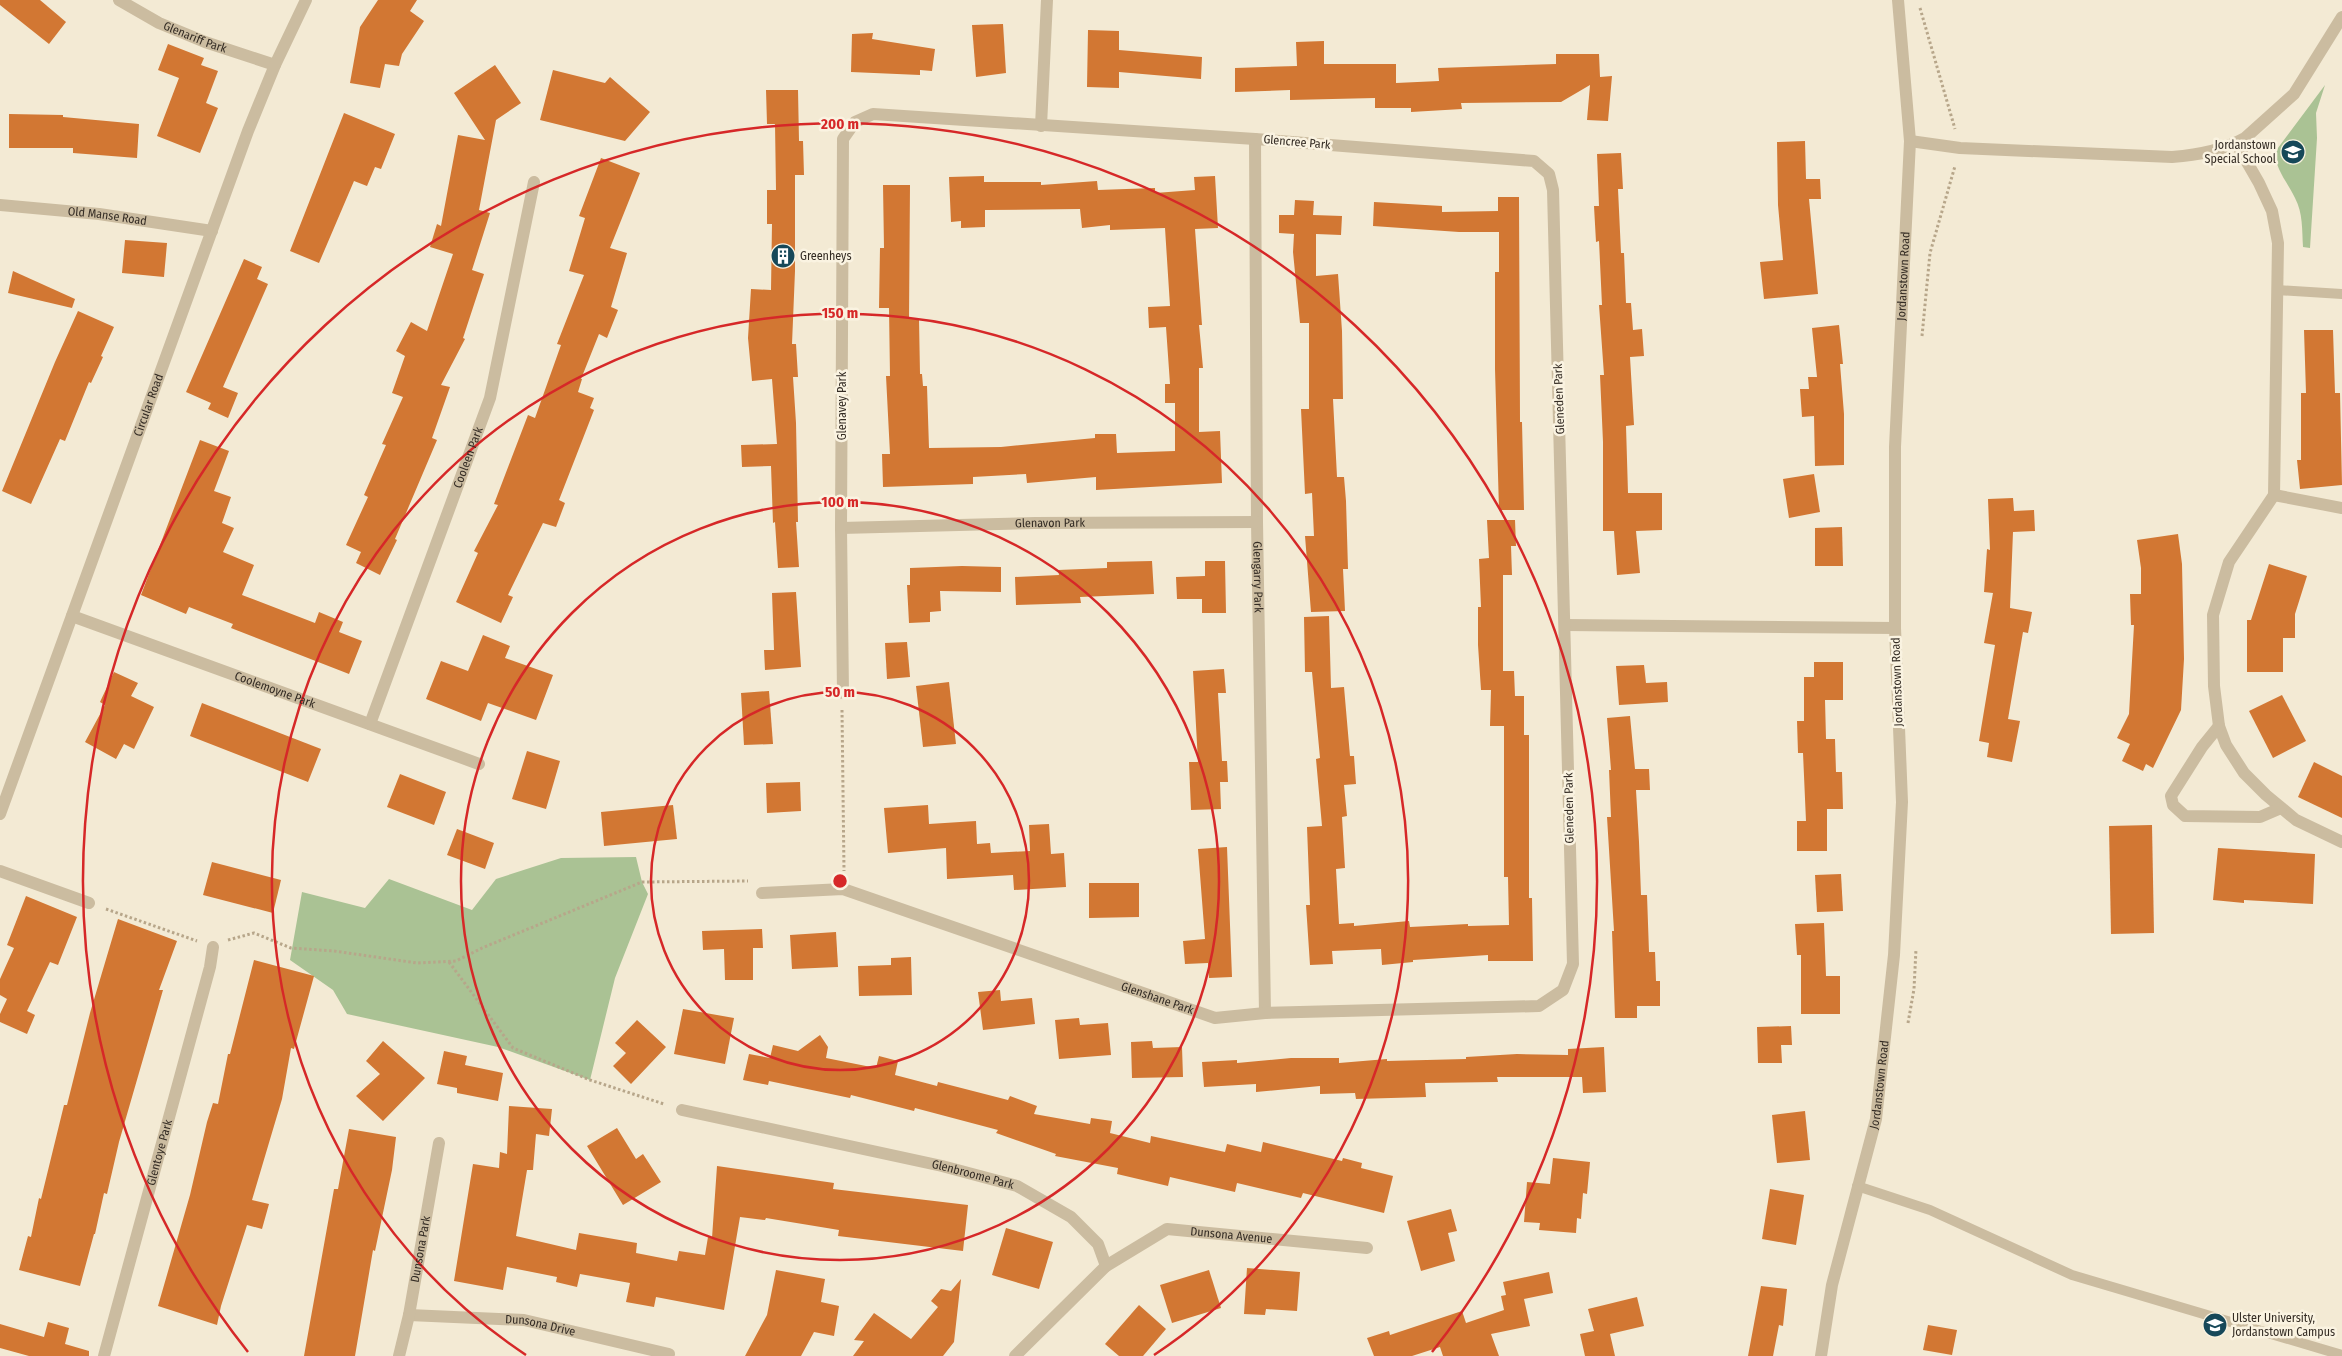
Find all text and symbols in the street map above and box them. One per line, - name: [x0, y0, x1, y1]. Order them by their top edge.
- street label: Glenariff Park: [161, 19, 229, 56]
- text: 200 m: [820, 115, 859, 133]
- street label: Glencree Park: [1263, 132, 1331, 152]
- place label: Jordanstown Special School: [2205, 138, 2276, 166]
- school or university icon: Jordanstown Special School: [2280, 139, 2306, 165]
- street label: Old Manse Road: [67, 204, 148, 228]
- street label: Jordanstown Road: [1894, 231, 1913, 321]
- building icon: Greenheys: [770, 243, 796, 269]
- place label: Greenheys: [800, 249, 852, 263]
- text: 150 m: [822, 304, 858, 322]
- street label: Gleneden Park: [1551, 363, 1567, 435]
- street label: Glenavey Park: [835, 371, 849, 440]
- street label: Circular Road: [131, 372, 166, 438]
- street label: Cooleen Park: [450, 425, 486, 490]
- text: 100 m: [821, 493, 859, 511]
- street label: Glenavon Park: [1015, 516, 1085, 531]
- street label: Glengarry Park: [1250, 541, 1265, 613]
- street label: Jordanstown Road: [1888, 637, 1906, 727]
- street label: Coolemoyne Park: [233, 669, 318, 711]
- text: 50 m: [825, 683, 855, 701]
- street label: Gleneden Park: [1561, 772, 1577, 844]
- centre of rings: [831, 872, 849, 890]
- street label: Glenshane Park: [1119, 979, 1196, 1017]
- street label: Jordanstown Road: [1867, 1040, 1892, 1131]
- street label: Glentoye Park: [144, 1118, 175, 1187]
- street label: Glenbroome Park: [931, 1157, 1016, 1192]
- street label: Dunsona Park: [408, 1214, 433, 1284]
- street label: Dunsona Avenue: [1190, 1224, 1273, 1246]
- place label: Ulster University, Jordanstown Campus: [2232, 1311, 2335, 1339]
- street label: Dunsona Drive: [505, 1312, 577, 1339]
- school or university icon: Ulster University, Jordanstown Campus: [2202, 1312, 2228, 1338]

